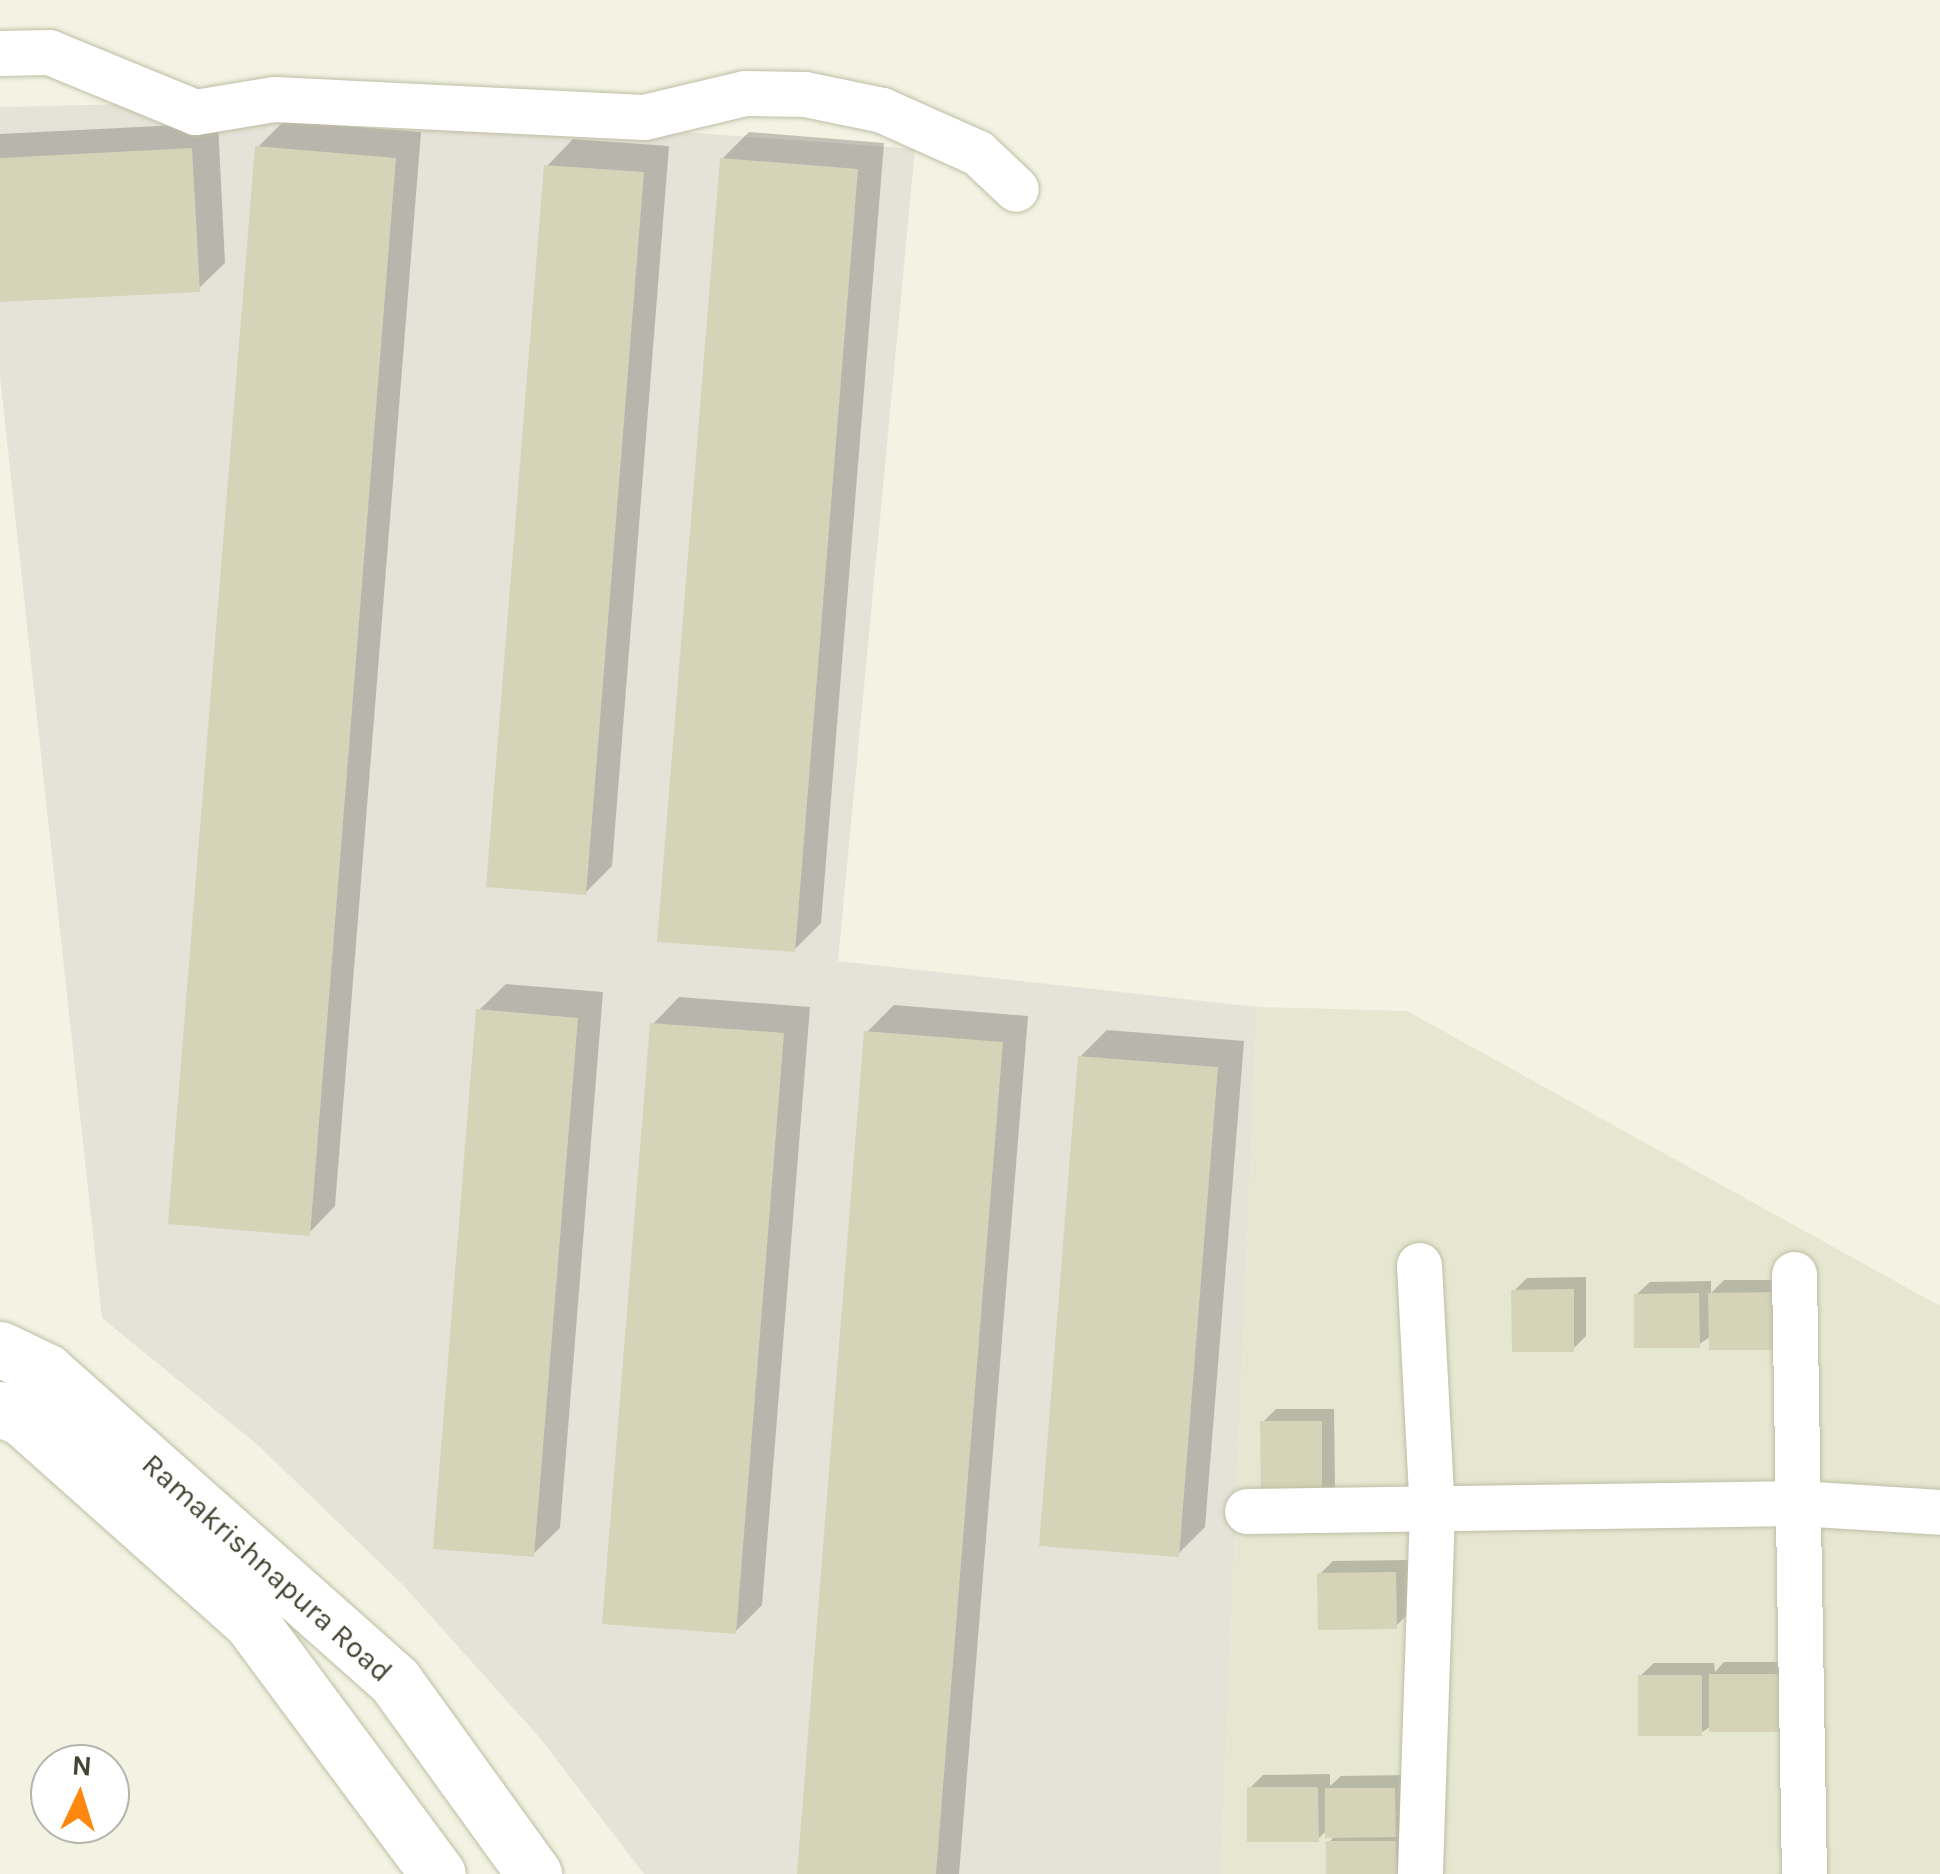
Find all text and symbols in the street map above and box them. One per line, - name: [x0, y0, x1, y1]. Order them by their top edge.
- street label: Ramakrishnapura Road: [135, 1446, 399, 1690]
- north arrow: [30, 1744, 130, 1844]
- text: N: [71, 1748, 93, 1783]

